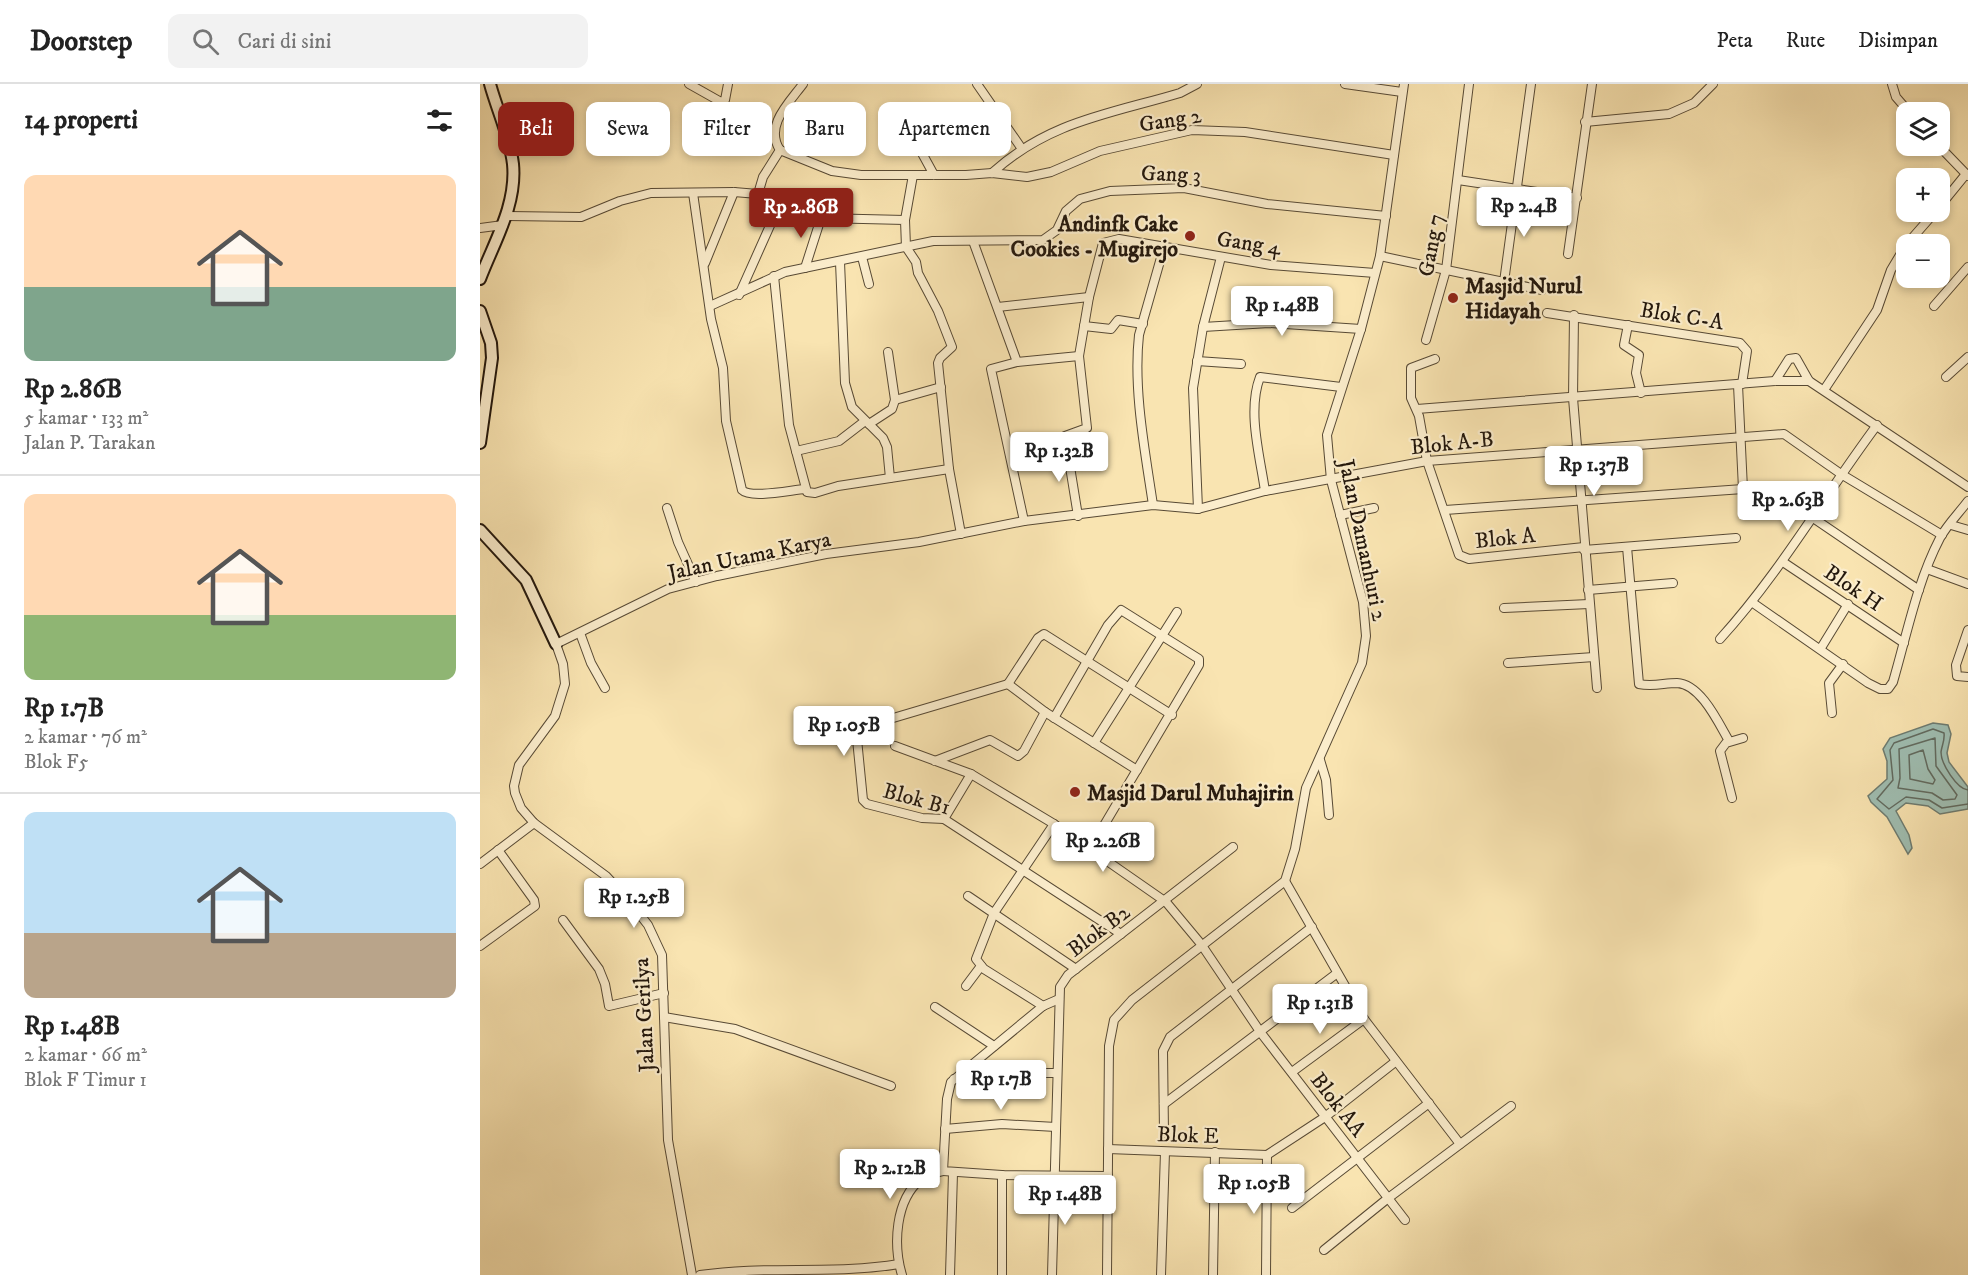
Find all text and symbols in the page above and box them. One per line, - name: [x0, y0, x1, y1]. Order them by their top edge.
- search box: [168, 14, 588, 68]
- text: Doorstep: [30, 24, 132, 59]
- icon: search: [189, 25, 222, 58]
- text: Cari di sini: [237, 28, 332, 55]
- text: Peta: [1717, 28, 1753, 54]
- text: Rute: [1786, 28, 1825, 54]
- text: Disimpan: [1858, 28, 1938, 54]
- chip: Beli: [498, 102, 574, 156]
- chip: Sewa: [586, 102, 670, 156]
- chip: Filter: [682, 102, 772, 156]
- chip: Baru: [784, 102, 866, 156]
- chip: Apartemen: [878, 102, 1011, 156]
- street label: Gang 2: [1137, 102, 1203, 139]
- map controls: [1896, 102, 1950, 288]
- button: layers: [1896, 102, 1950, 156]
- text: 14 properti: [24, 104, 138, 137]
- icon: filters: [423, 104, 456, 137]
- street label: Gang 3: [1141, 160, 1201, 189]
- button: +: [1896, 168, 1950, 222]
- pin: Rp 2.4B: [1469, 187, 1579, 238]
- pin: Rp 2.86B: [739, 188, 863, 239]
- text: Rp 2.4B: [1491, 194, 1557, 219]
- text: Rp 2.86B: [763, 195, 839, 220]
- place label: Andinfk Cake Cookies - Mugirejo: [1011, 211, 1178, 264]
- street label: Gang 7: [1413, 212, 1450, 279]
- icon: home: [186, 214, 294, 322]
- street label: Gang 4: [1215, 226, 1284, 262]
- marker: Andinfk Cake Cookies - Mugirejo: [1183, 229, 1197, 243]
- button: −: [1896, 234, 1950, 288]
- place label: Masjid Nurul Hidayah: [1465, 273, 1582, 325]
- pin: Rp 1.48B: [1220, 286, 1344, 337]
- marker: Masjid Nurul Hidayah: [1446, 291, 1460, 305]
- text: Rp 1.48B: [1245, 293, 1319, 318]
- street label: Blok C-A: [1638, 297, 1726, 337]
- text: Rp 2.86B: [24, 373, 122, 406]
- text: 5 kamar · 133 m²: [24, 406, 148, 431]
- street label: Blok A-B: [1409, 426, 1495, 461]
- text: Jalan P. Tarakan: [24, 431, 156, 456]
- pin: Rp 1.32B: [997, 432, 1121, 483]
- text: Rp 1.32B: [1024, 439, 1094, 464]
- pin: Rp 1.37B: [1532, 446, 1656, 497]
- text: Rp 1.37B: [1559, 453, 1629, 478]
- street label: Jalan Damanhuri 2: [1332, 455, 1393, 624]
- pin: Rp 2.63B: [1726, 481, 1850, 532]
- text: Rp 2.63B: [1751, 488, 1825, 513]
- street label: Blok A: [1474, 522, 1538, 555]
- street label: Jalan Utama Karya: [663, 526, 834, 587]
- icon: home: [186, 533, 294, 641]
- street label: Blok H: [1819, 559, 1888, 618]
- text: Rp 1.7B: [24, 692, 104, 725]
- pin: Rp 1.05B: [782, 706, 906, 757]
- text: Rp 1.05B: [807, 713, 881, 738]
- text: 2 kamar · 76 m²: [24, 725, 147, 750]
- text: Blok F5: [24, 750, 89, 775]
- street label: Blok B1: [880, 778, 953, 821]
- place label: Masjid Darul Muhajirin: [1087, 780, 1294, 808]
- marker: Masjid Darul Muhajirin: [1068, 785, 1082, 799]
- pin: Rp 2.26B: [1041, 822, 1165, 873]
- text: Rp 2.26B: [1065, 829, 1141, 854]
- icon: home: [186, 851, 294, 959]
- pin: Rp 1.25B: [572, 878, 696, 929]
- text: Rp 1.25B: [598, 885, 670, 910]
- street label: Blok B2: [1062, 899, 1136, 963]
- street label: Jalan Gerilya: [628, 956, 661, 1075]
- pin: Rp 1.31B: [1258, 984, 1382, 1035]
- text: Rp 1.31B: [1286, 991, 1354, 1016]
- text: Rp 1.48B: [24, 1010, 120, 1043]
- text: 2 kamar · 66 m²: [24, 1043, 147, 1068]
- pin: Rp 1.7B: [946, 1060, 1056, 1111]
- text: Rp 1.7B: [970, 1067, 1032, 1092]
- street label: Blok AA: [1304, 1067, 1372, 1143]
- text: Blok F Timur 1: [24, 1068, 147, 1093]
- street label: Blok E: [1156, 1121, 1219, 1150]
- pin: Rp 2.12B: [828, 1149, 952, 1200]
- text: Rp 2.12B: [854, 1156, 926, 1181]
- pin: Rp 1.05B: [1192, 1164, 1316, 1215]
- text: Rp 1.05B: [1217, 1171, 1291, 1196]
- pin: Rp 1.48B: [1003, 1175, 1127, 1226]
- text: Rp 1.48B: [1028, 1182, 1102, 1207]

